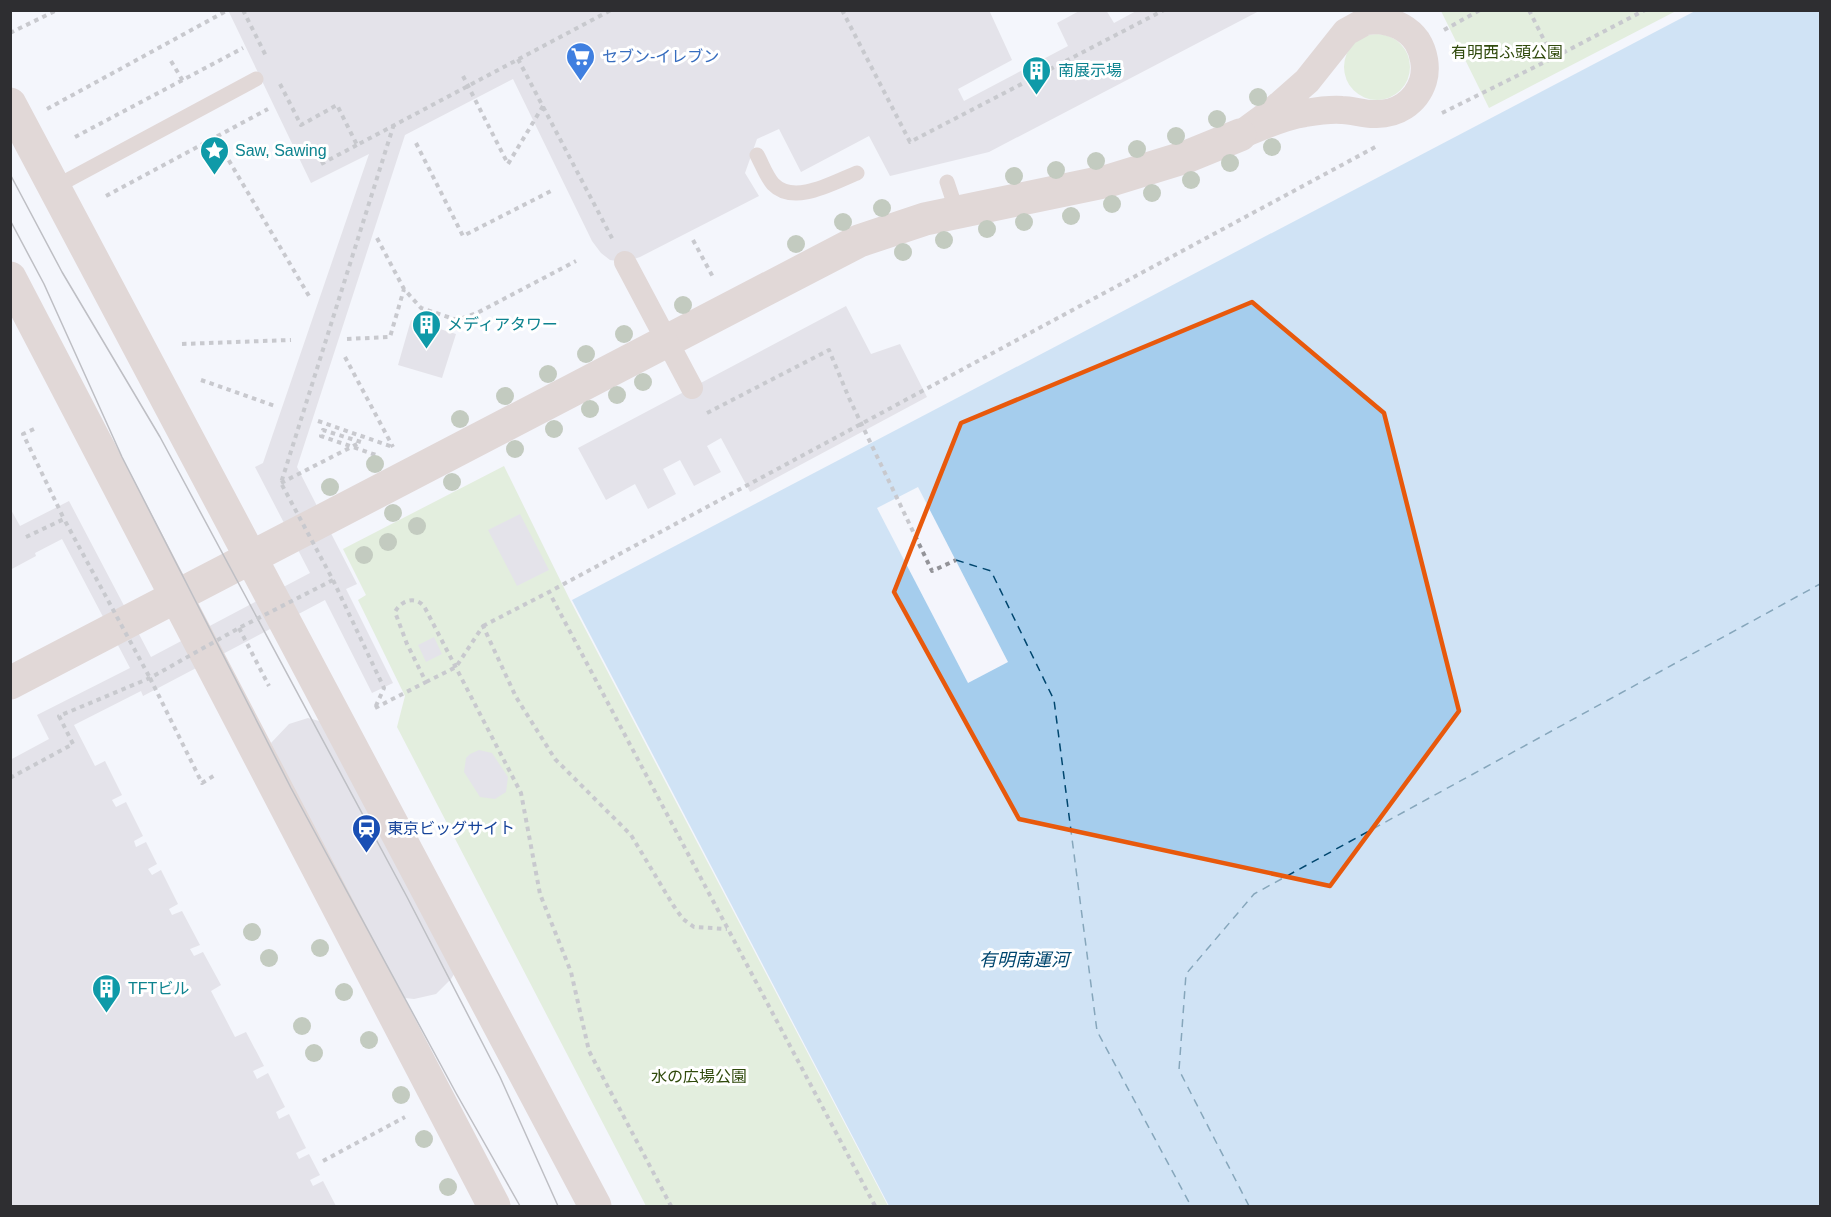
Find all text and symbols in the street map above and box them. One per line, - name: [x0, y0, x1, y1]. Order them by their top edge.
- supermarket icon: セブン-イレブン: [565, 40, 597, 82]
- park label: 有明西ふ頭公園: [1451, 44, 1563, 61]
- place label: セブン-イレブン: [602, 48, 719, 65]
- building icon: 南展示場: [1021, 54, 1053, 96]
- place label: 南展示場: [1058, 62, 1122, 79]
- place icon: Saw, Sawing: [198, 134, 230, 176]
- place label: Saw, Sawing: [235, 142, 327, 159]
- building icon: メディアタワー: [410, 308, 442, 350]
- place label: メディアタワー: [447, 316, 558, 333]
- station icon: 東京ビッグサイト: [350, 812, 382, 854]
- place label: 東京ビッグサイト: [387, 820, 515, 837]
- water label: 有明南運河: [979, 950, 1072, 970]
- building icon: TFTビル: [91, 972, 123, 1014]
- place label: TFTビル: [128, 980, 189, 997]
- park label: 水の広場公園: [651, 1068, 747, 1085]

